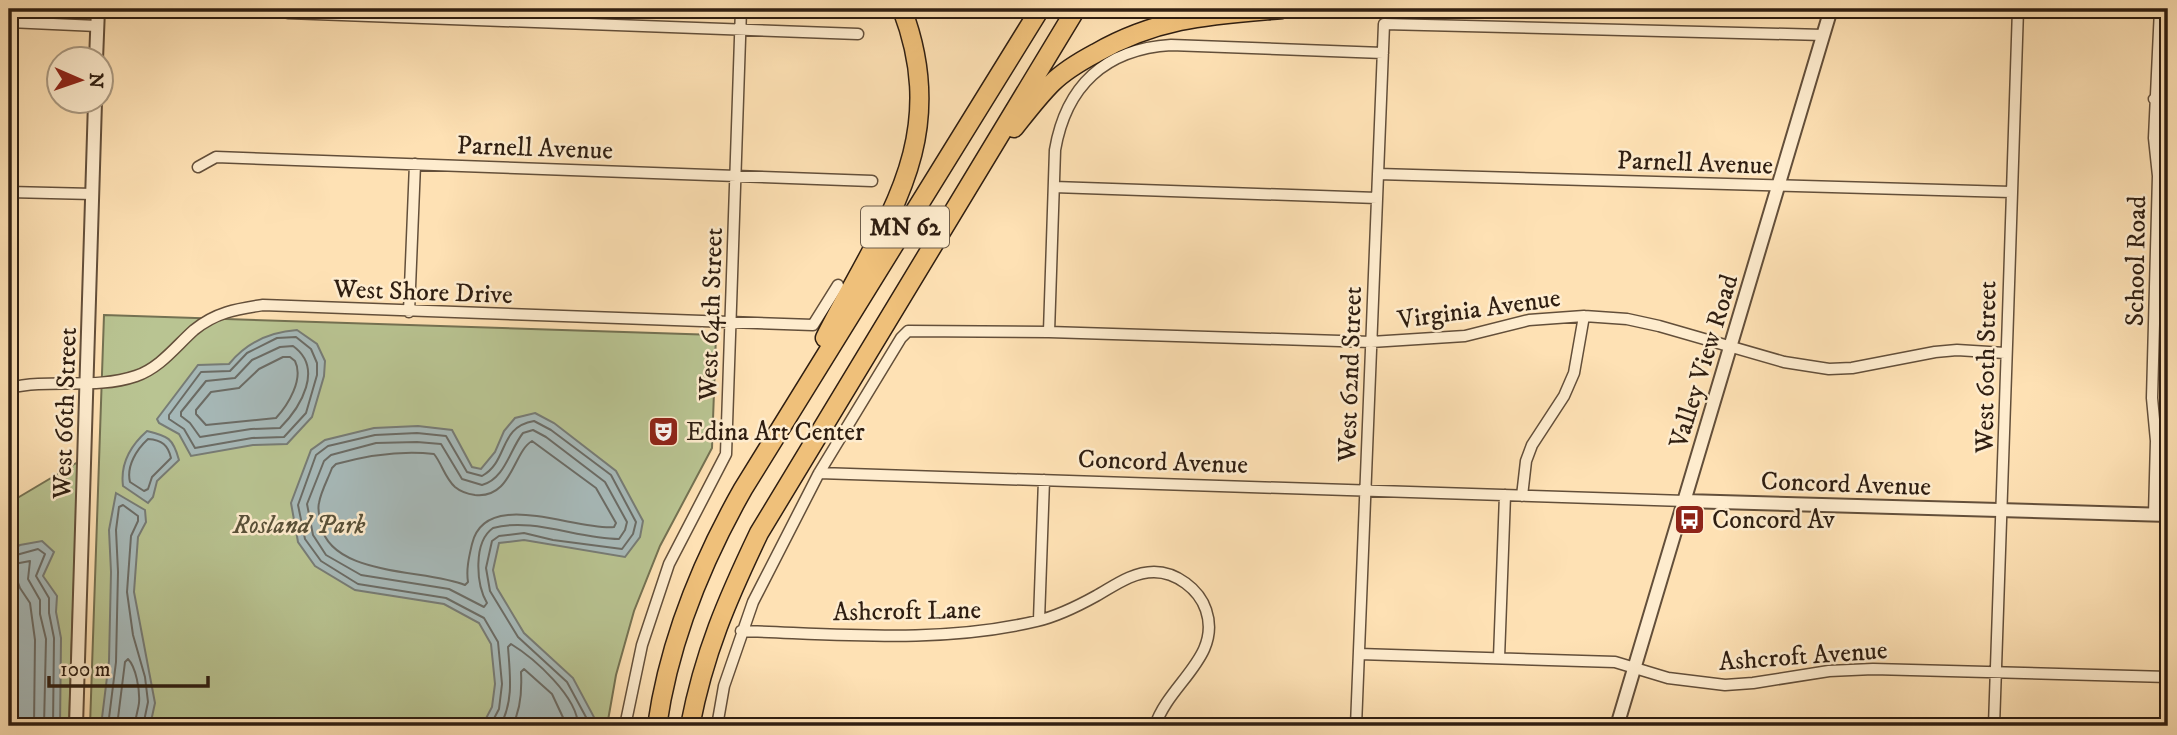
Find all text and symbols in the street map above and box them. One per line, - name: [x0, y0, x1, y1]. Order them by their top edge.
- north arrow: [46, 46, 116, 116]
- text: N: [84, 72, 107, 89]
- street label: Parnell Avenue: [456, 129, 614, 168]
- street label: Parnell Avenue: [1616, 144, 1774, 183]
- street label: School Road: [2119, 195, 2154, 327]
- road number: MN 62: [861, 207, 949, 248]
- street label: West 64th Street: [692, 227, 731, 402]
- street label: Valley View Road: [1662, 271, 1747, 453]
- street label: West Shore Drive: [332, 273, 513, 312]
- street label: West 60th Street: [1968, 281, 2005, 455]
- street label: Virginia Avenue: [1395, 282, 1563, 337]
- street label: West 62nd Street: [1331, 286, 1370, 463]
- street label: West 66th Street: [46, 327, 85, 501]
- theatre icon: Edina Art Center: [646, 414, 680, 448]
- place label: Edina Art Center: [686, 416, 865, 449]
- street label: Concord Avenue: [1077, 443, 1249, 482]
- street label: Concord Avenue: [1760, 465, 1932, 504]
- bus stop icon: Concord Av: [1672, 502, 1706, 536]
- place label: Concord Av: [1712, 504, 1835, 537]
- park label: Rosland Park: [232, 509, 365, 542]
- street label: Ashcroft Lane: [833, 594, 982, 629]
- street label: Ashcroft Avenue: [1717, 634, 1889, 679]
- scale bar: [49, 644, 208, 688]
- text: 100 m: [60, 657, 111, 683]

